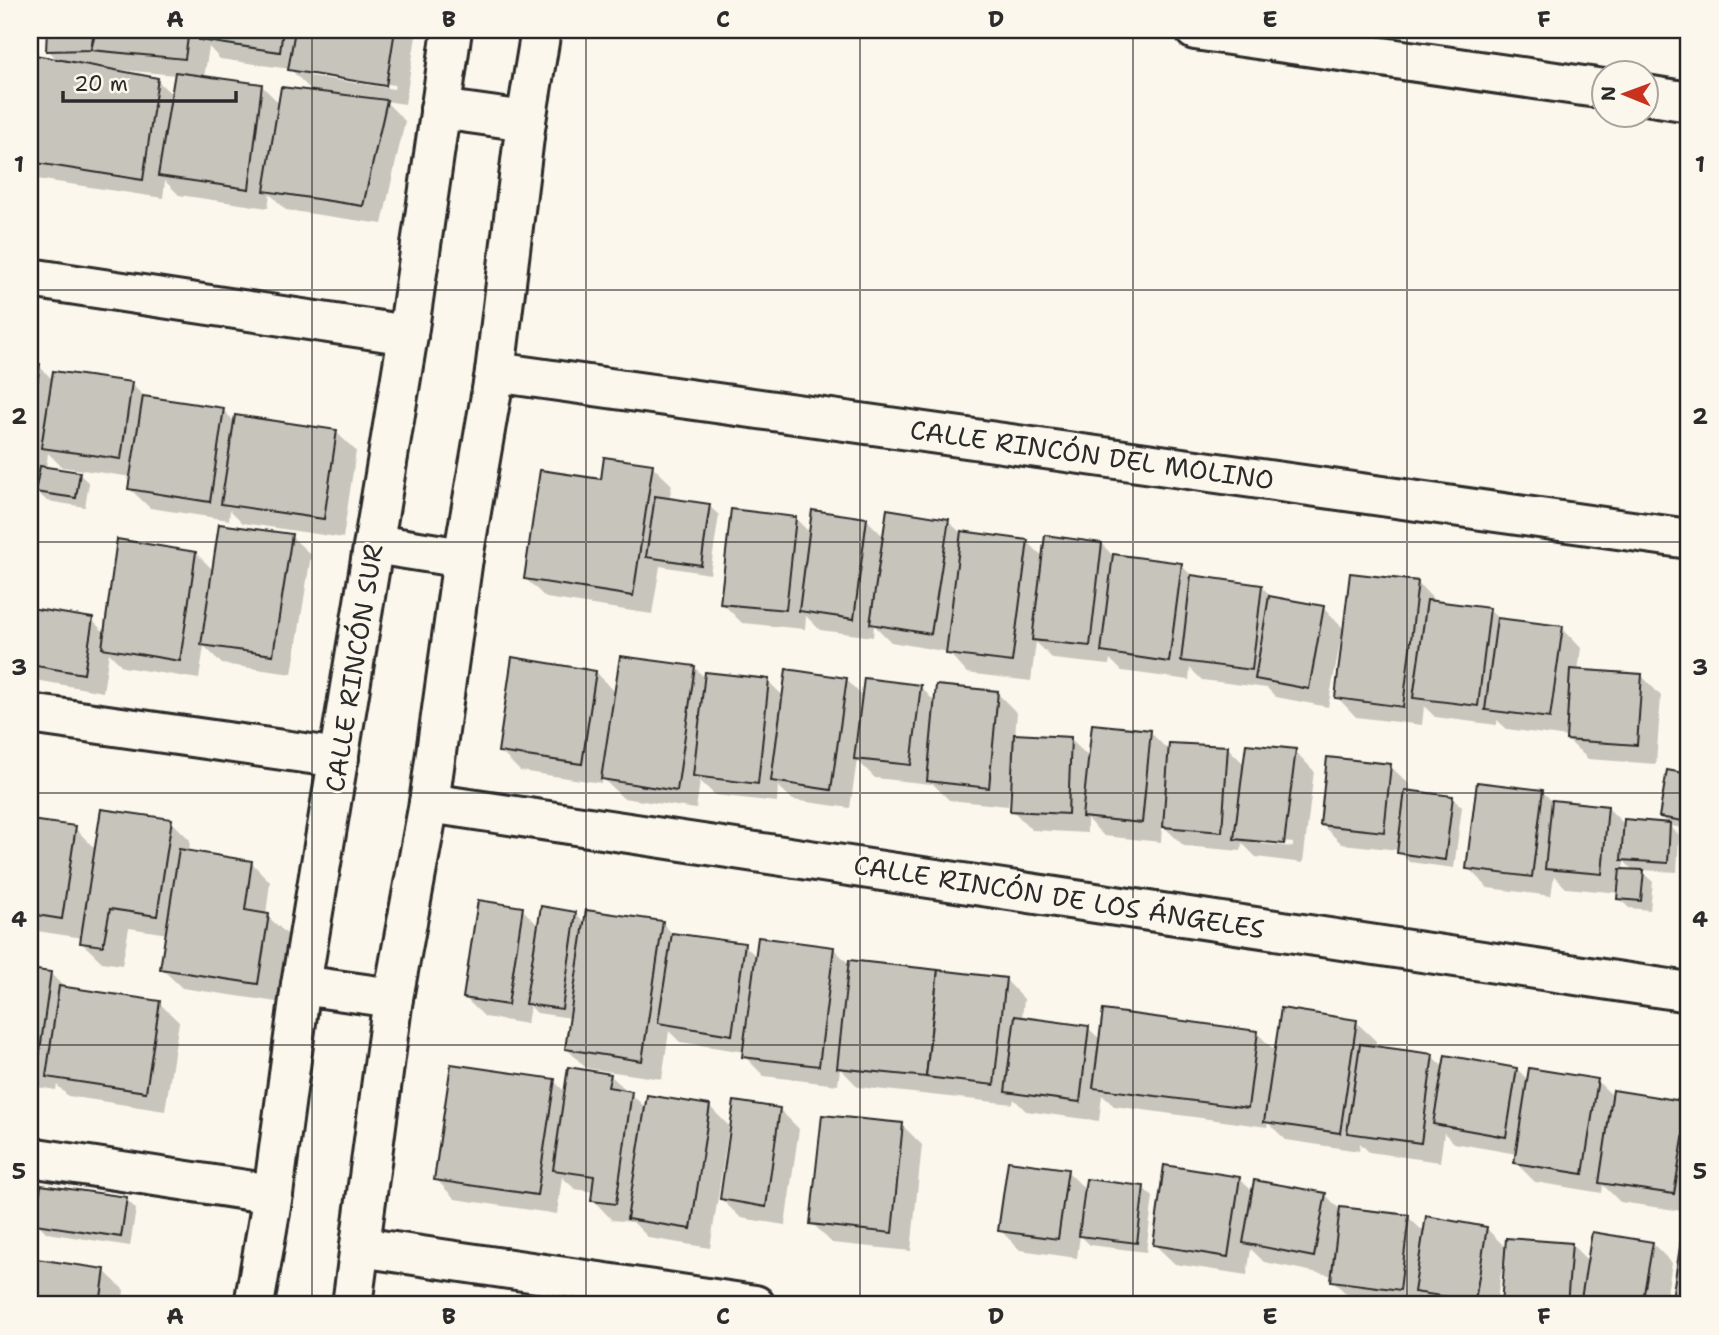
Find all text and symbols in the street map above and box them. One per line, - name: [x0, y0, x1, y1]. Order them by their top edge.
- text: A: [166, 4, 184, 34]
- text: B: [442, 4, 456, 34]
- text: C: [716, 4, 730, 34]
- text: D: [988, 4, 1004, 34]
- text: E: [1262, 4, 1278, 34]
- text: F: [1537, 4, 1551, 34]
- scale bar: [63, 60, 236, 104]
- north arrow: [1590, 60, 1660, 130]
- text: 20 m: [74, 70, 128, 98]
- text: N: [1596, 86, 1621, 101]
- text: 1: [14, 149, 24, 179]
- text: 1: [1695, 149, 1705, 179]
- text: 2: [11, 401, 27, 431]
- text: 2: [1692, 401, 1708, 431]
- street label: CALLE RINCÓN DEL MOLINO: [908, 412, 1276, 497]
- street label: CALLE RINCÓN SUR: [317, 541, 390, 794]
- text: 3: [11, 652, 27, 682]
- text: 3: [1692, 652, 1708, 682]
- street label: CALLE RINCÓN DE LOS ÁNGELES: [851, 847, 1267, 946]
- text: 4: [11, 904, 27, 934]
- text: 4: [1692, 904, 1708, 934]
- text: 5: [12, 1156, 26, 1186]
- text: 5: [1693, 1156, 1707, 1186]
- text: A: [166, 1301, 184, 1331]
- text: B: [442, 1301, 456, 1331]
- text: C: [716, 1301, 730, 1331]
- text: D: [988, 1301, 1004, 1331]
- text: E: [1262, 1301, 1278, 1331]
- text: F: [1537, 1301, 1551, 1331]

